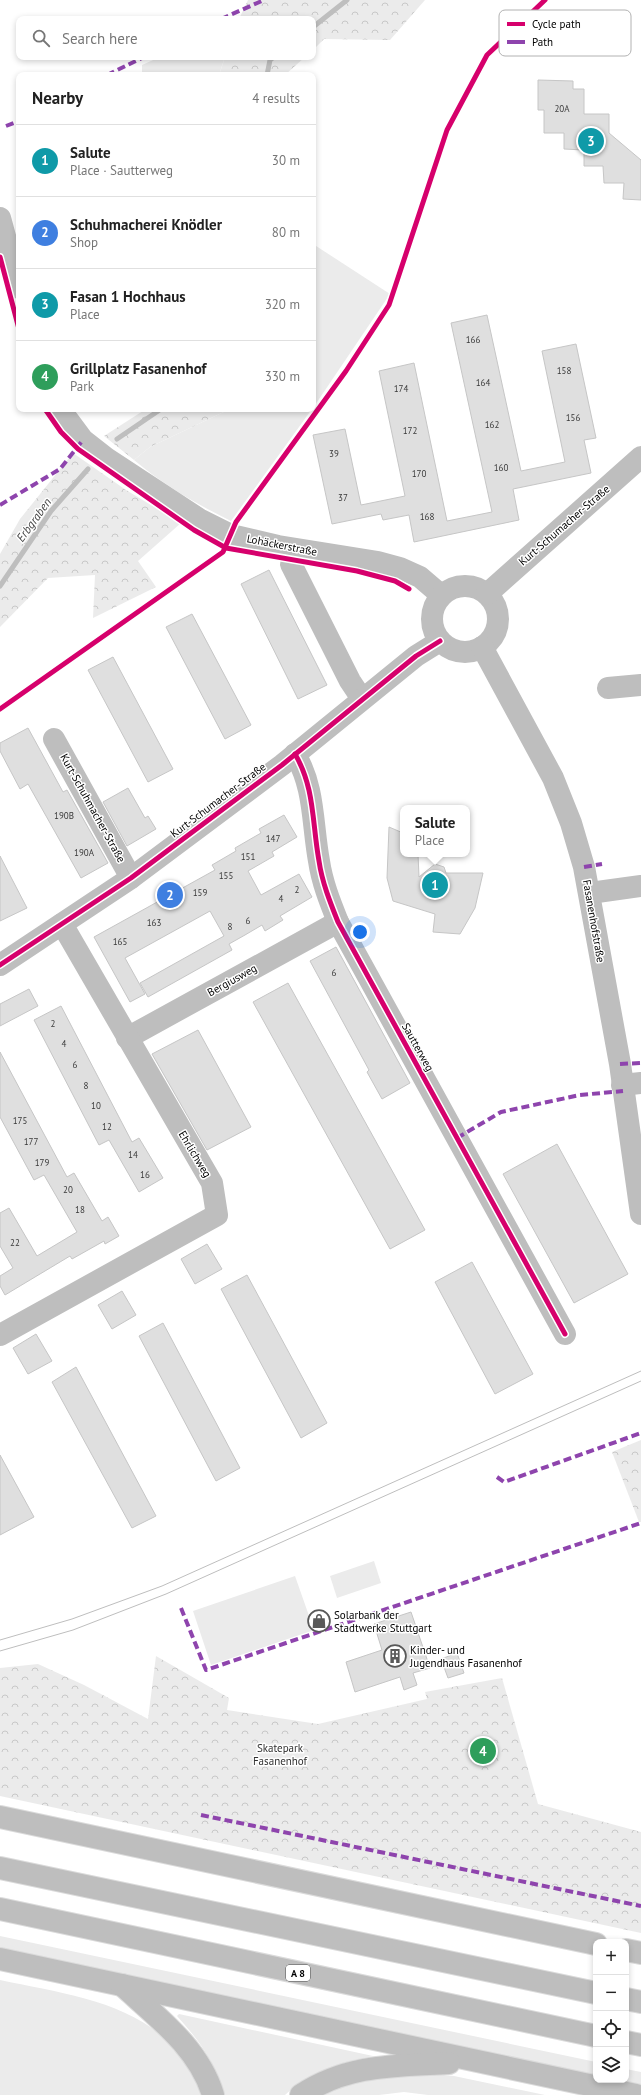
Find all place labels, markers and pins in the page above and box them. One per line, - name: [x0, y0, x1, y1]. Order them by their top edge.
- pin: 3: [578, 126, 604, 156]
- pin: 1: [422, 870, 448, 900]
- pin: 2: [157, 880, 183, 910]
- shop icon: Solarbank der Stadtwerke Stuttgart: [306, 1608, 332, 1634]
- place label: Solarbank der Stadtwerke Stuttgart: [334, 1608, 432, 1635]
- building icon: Kinder- und Jugendhaus Fasanenhof: [382, 1643, 408, 1669]
- place label: Kinder- und Jugendhaus Fasanenhof: [409, 1643, 522, 1670]
- pin: 4: [470, 1736, 496, 1766]

